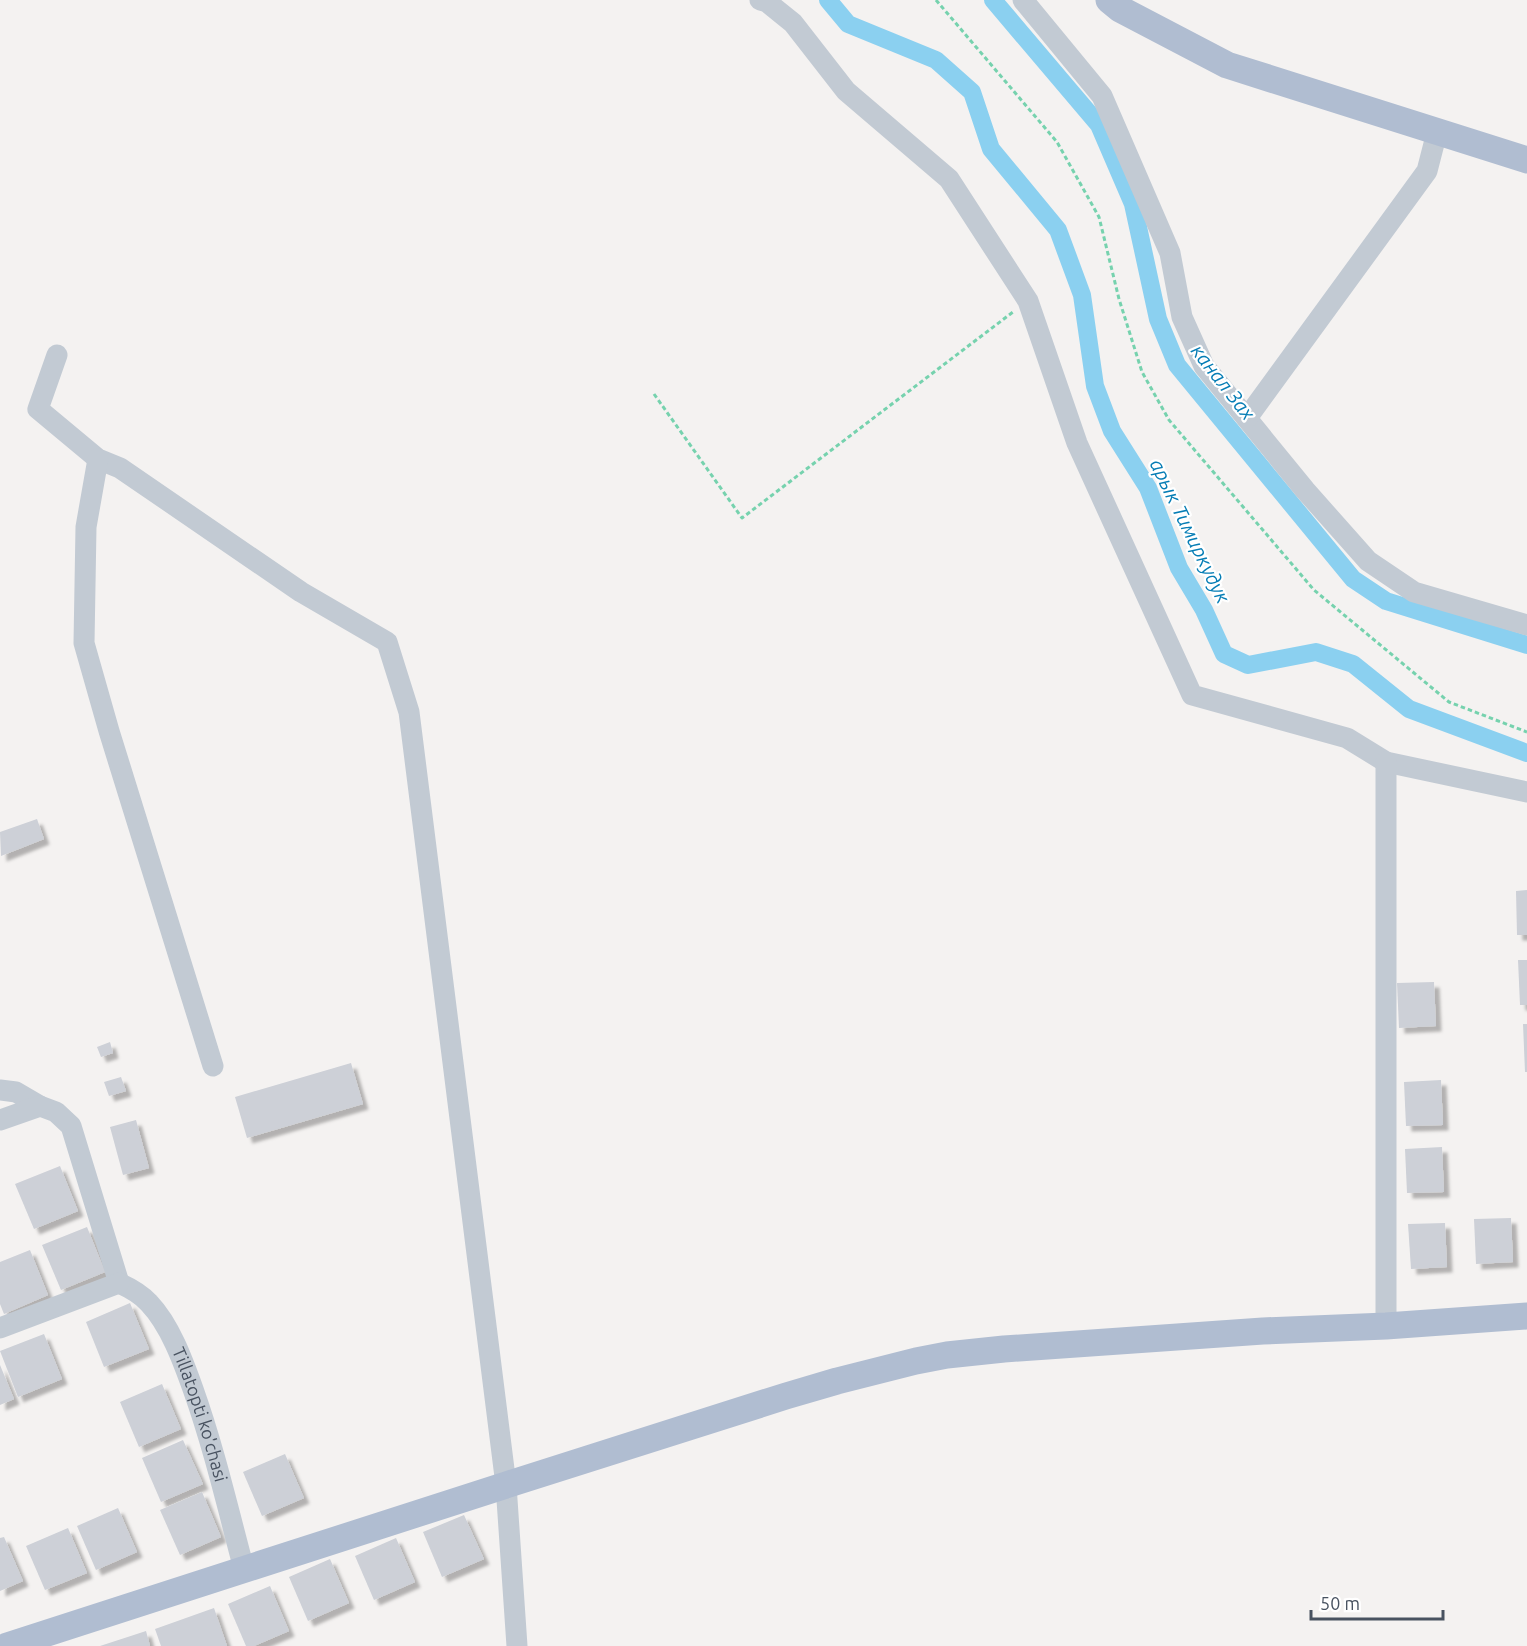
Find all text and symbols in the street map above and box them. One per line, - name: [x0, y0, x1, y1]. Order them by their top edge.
- water label: канал Зах: [1187, 339, 1260, 424]
- water label: арык Тимиркудук: [1146, 455, 1236, 607]
- street label: Tillatopti ko'chasi: [169, 1344, 232, 1484]
- scale bar: [1311, 1583, 1443, 1621]
- text: 50 m: [1320, 1593, 1360, 1613]

